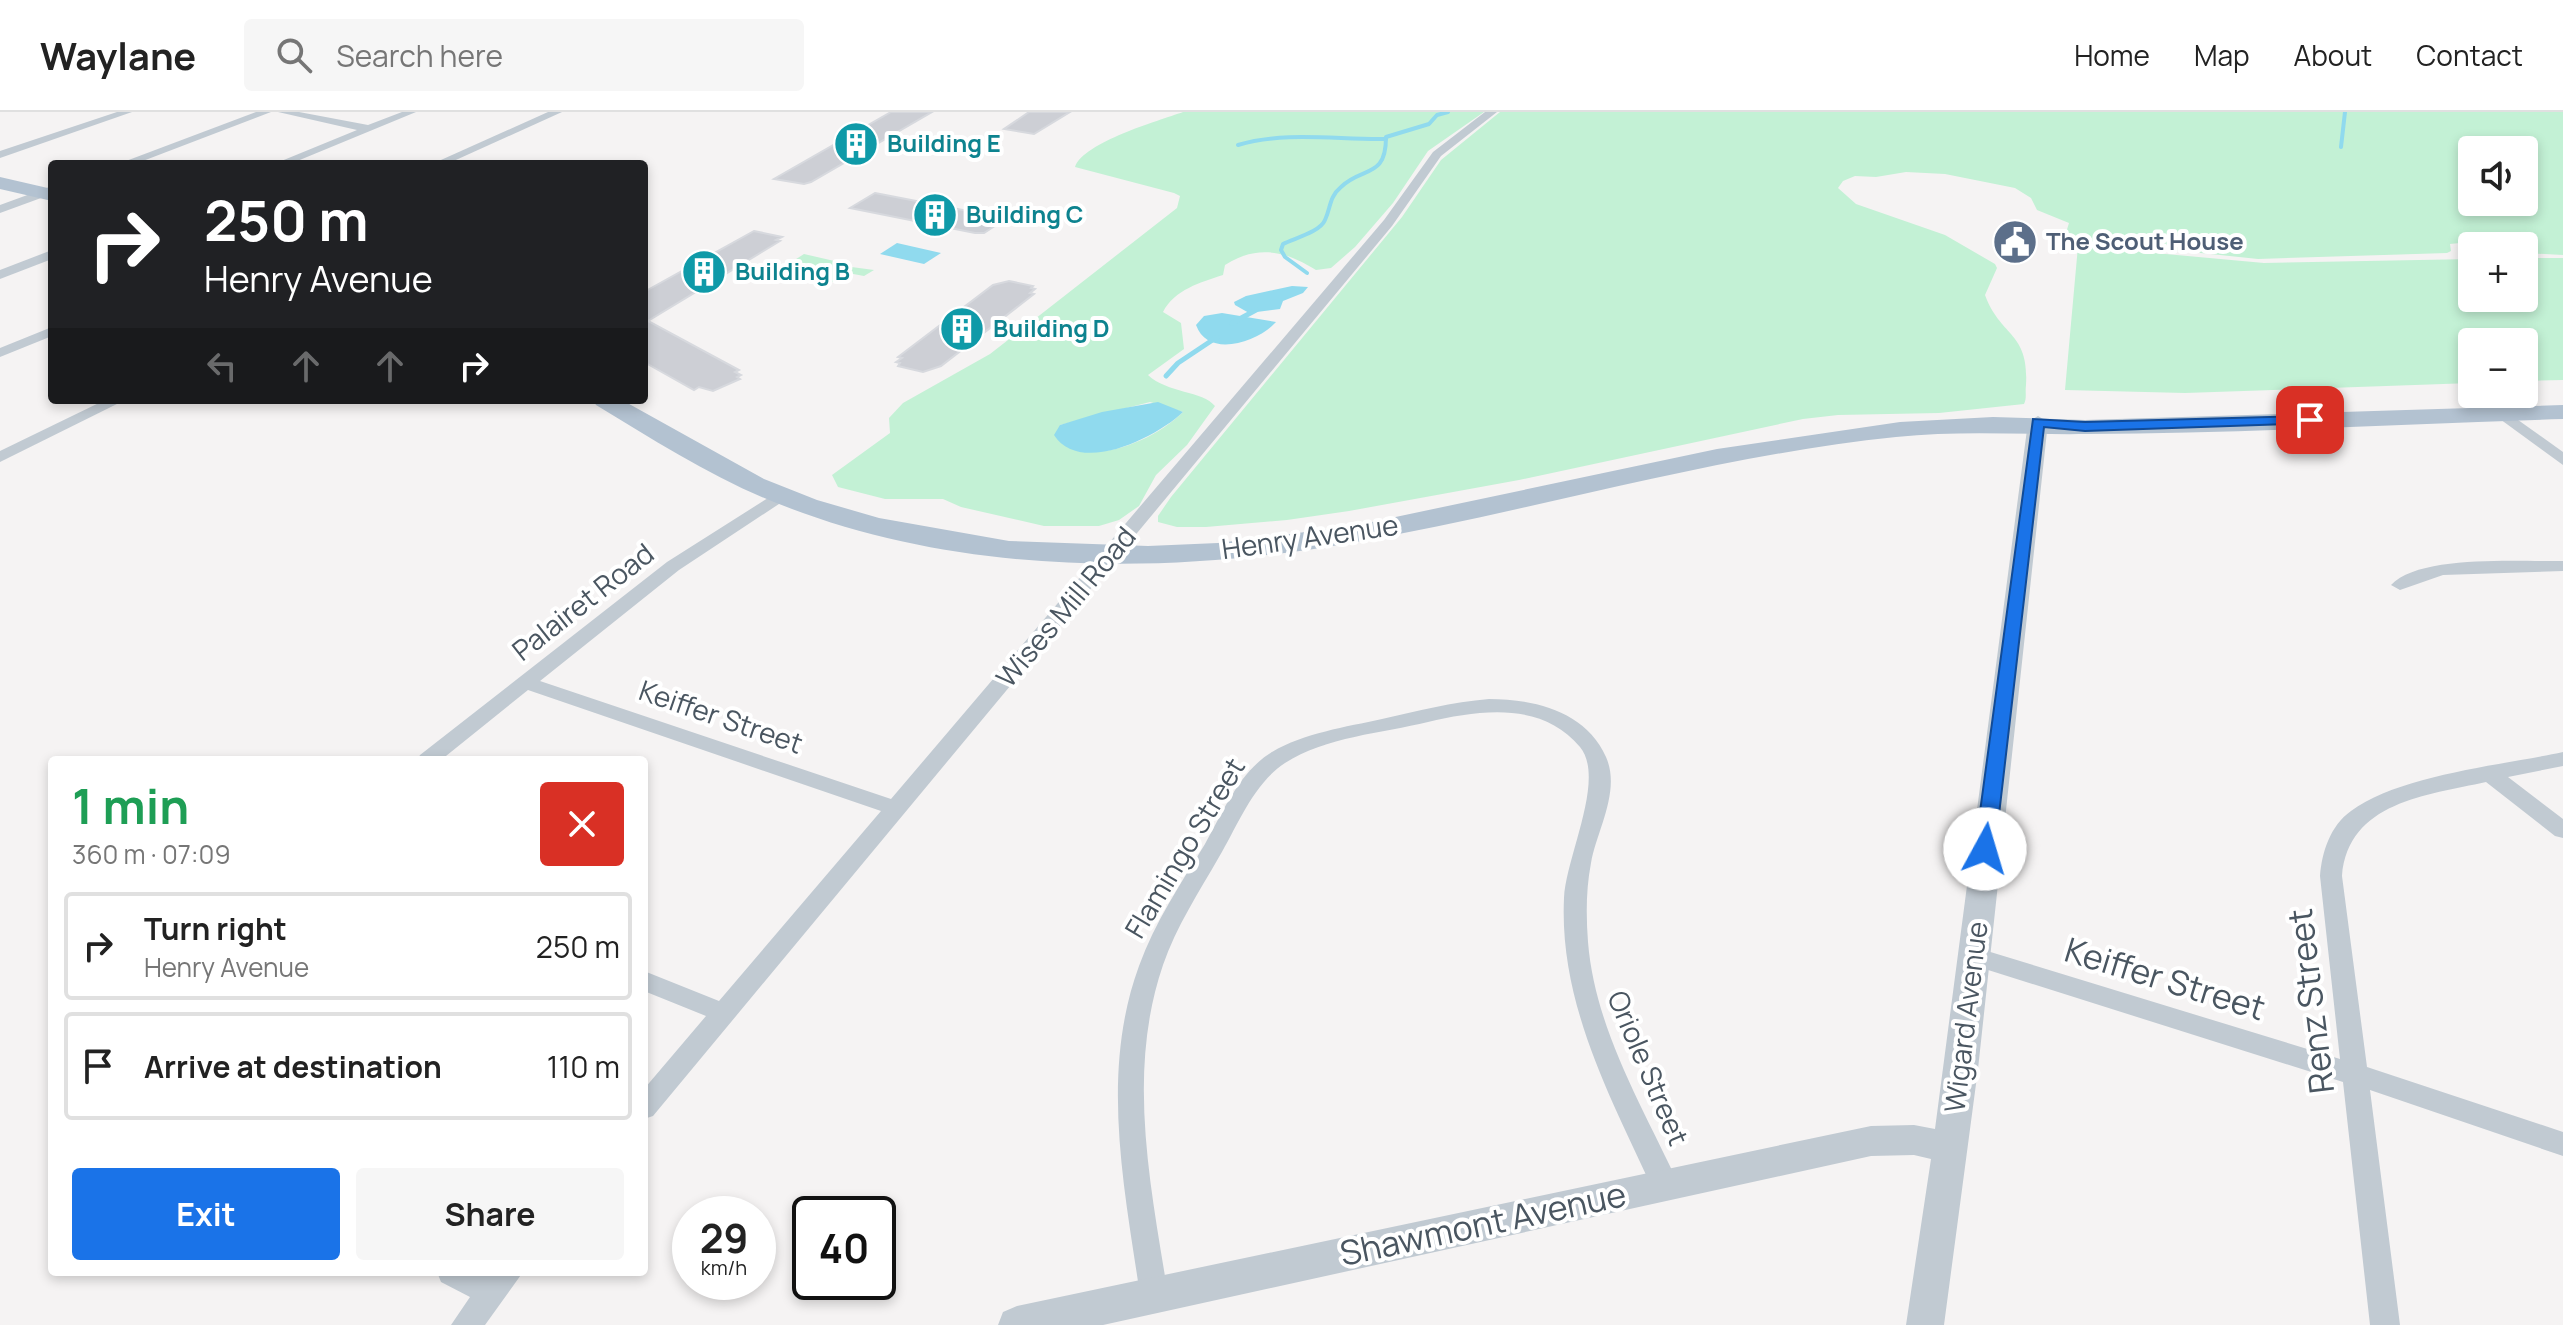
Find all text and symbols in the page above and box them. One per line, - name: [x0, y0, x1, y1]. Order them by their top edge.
- search box: [244, 19, 804, 91]
- text: Waylane: [40, 29, 196, 81]
- icon: search: [272, 33, 316, 77]
- text: Search here: [336, 35, 503, 76]
- text: Home: [2074, 36, 2150, 74]
- text: Map: [2194, 36, 2250, 74]
- text: About: [2294, 36, 2372, 74]
- text: Contact: [2416, 36, 2523, 74]
- building icon: Building E: [832, 120, 880, 168]
- place label: Building E: [887, 126, 1001, 159]
- map controls: [2458, 136, 2538, 408]
- button: sound: [2458, 136, 2538, 216]
- text: 250 m: [204, 181, 369, 258]
- building icon: Building C: [911, 191, 959, 239]
- icon: right: [72, 192, 176, 296]
- place label: Building C: [966, 197, 1083, 230]
- public building icon: The Scout House: [1991, 218, 2039, 266]
- place label: The Scout House: [2046, 224, 2244, 257]
- button: +: [2458, 232, 2538, 312]
- building icon: Building B: [680, 248, 728, 296]
- text: Henry Avenue: [204, 254, 433, 303]
- place label: Building B: [735, 254, 850, 287]
- building icon: Building D: [938, 305, 986, 353]
- place label: Building D: [993, 311, 1110, 344]
- button: −: [2458, 328, 2538, 408]
- icon: left: [200, 344, 244, 388]
- icon: ahead: [284, 344, 328, 388]
- icon: ahead: [368, 344, 412, 388]
- icon: right: [452, 344, 496, 388]
- pin: [2276, 386, 2344, 454]
- icon: arrive: [2288, 398, 2332, 442]
- street label: Henry Avenue: [1219, 505, 1401, 567]
- street label: Wises Mill Road: [987, 518, 1144, 695]
- street label: Palairet Road: [504, 534, 661, 668]
- street label: Keiffer Street: [634, 670, 808, 762]
- street label: Flamingo Street: [1115, 750, 1253, 945]
- text: 1 min: [72, 773, 189, 838]
- button: close: [540, 782, 624, 866]
- position arrow: [1943, 807, 2027, 891]
- text: 360 m · 07:09: [72, 836, 231, 872]
- street label: Renz Street: [2276, 906, 2344, 1096]
- text: Turn right: [144, 908, 287, 949]
- street label: Wigard Avenue: [1934, 919, 1996, 1115]
- icon: right: [76, 924, 120, 968]
- text: 250 m: [536, 926, 620, 967]
- street label: Keiffer Street: [2059, 926, 2271, 1030]
- text: Henry Avenue: [144, 949, 309, 985]
- street label: Oriole Street: [1599, 985, 1698, 1151]
- icon: arrive: [76, 1044, 120, 1088]
- text: Arrive at destination: [144, 1046, 442, 1087]
- text: 110 m: [547, 1046, 620, 1087]
- button: Exit: [72, 1168, 340, 1260]
- button: Share: [356, 1168, 624, 1260]
- street label: Shawmont Avenue: [1336, 1170, 1630, 1276]
- speed limit sign: 40: [792, 1196, 896, 1300]
- text: 29: [700, 1210, 748, 1265]
- text: km/h: [701, 1254, 747, 1281]

